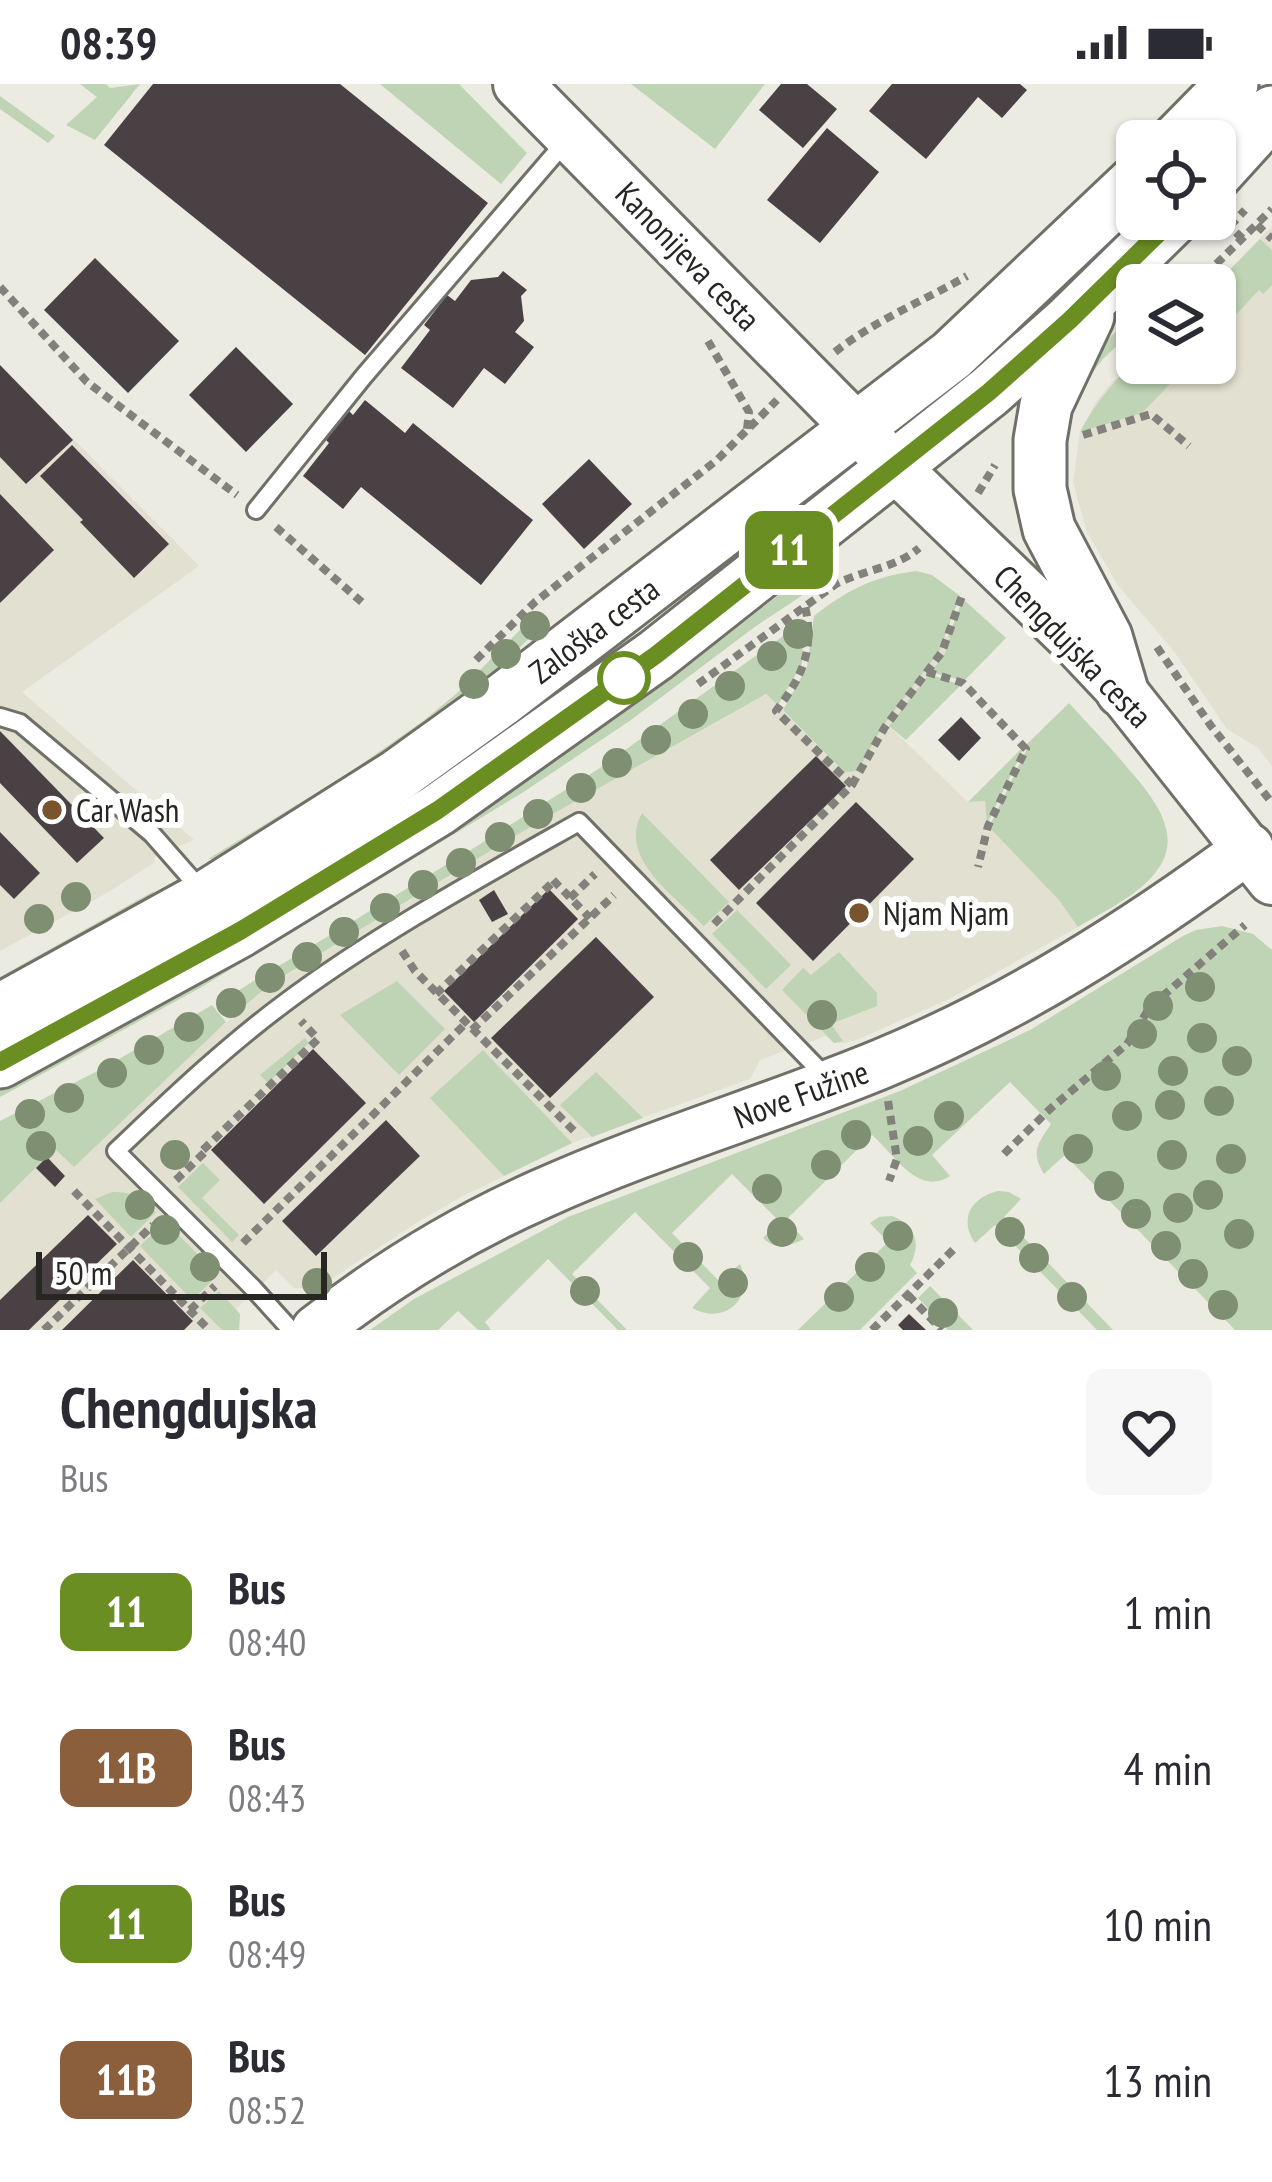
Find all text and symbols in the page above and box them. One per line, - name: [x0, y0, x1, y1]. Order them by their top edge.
- text: 08:39: [60, 13, 157, 71]
- map controls: [1116, 120, 1236, 384]
- button: locate: [1116, 120, 1236, 240]
- street label: Kanonijeva cesta: [607, 172, 770, 339]
- button: layers: [1116, 264, 1236, 384]
- line badge: 11: [735, 511, 843, 589]
- text: 11: [769, 522, 809, 577]
- street label: Chengdujska cesta: [985, 555, 1162, 736]
- street label: Zaloška cesta: [520, 567, 667, 692]
- unlabelled marker: [599, 653, 649, 703]
- place label: Car Wash: [76, 788, 179, 831]
- marker: Car Wash: [39, 797, 65, 823]
- place label: Njam Njam: [883, 891, 1009, 934]
- marker: Njam Njam: [846, 900, 872, 926]
- street label: Nove Fužine: [728, 1049, 874, 1138]
- scale bar: [36, 1246, 327, 1299]
- text: 50 m: [54, 1251, 112, 1294]
- button: heart: [1086, 1369, 1212, 1495]
- text: Chengdujska: [60, 1370, 317, 1444]
- text: Bus: [60, 1452, 108, 1503]
- text: Bus: [228, 1558, 286, 1616]
- text: 1 min: [1123, 1583, 1212, 1641]
- text: 11: [106, 1584, 146, 1639]
- text: 08:40: [228, 1616, 306, 1667]
- text: Bus: [228, 1714, 286, 1772]
- text: 4 min: [1123, 1739, 1212, 1797]
- text: 11B: [96, 1740, 156, 1795]
- text: 08:43: [228, 1772, 306, 1823]
- text: Bus: [228, 1870, 286, 1928]
- text: 10 min: [1103, 1895, 1212, 1953]
- text: 11: [106, 1896, 146, 1951]
- text: 08:49: [228, 1928, 306, 1979]
- text: Bus: [228, 2026, 286, 2084]
- text: 13 min: [1103, 2051, 1212, 2109]
- text: 11B: [96, 2052, 156, 2107]
- text: 08:52: [228, 2084, 306, 2135]

